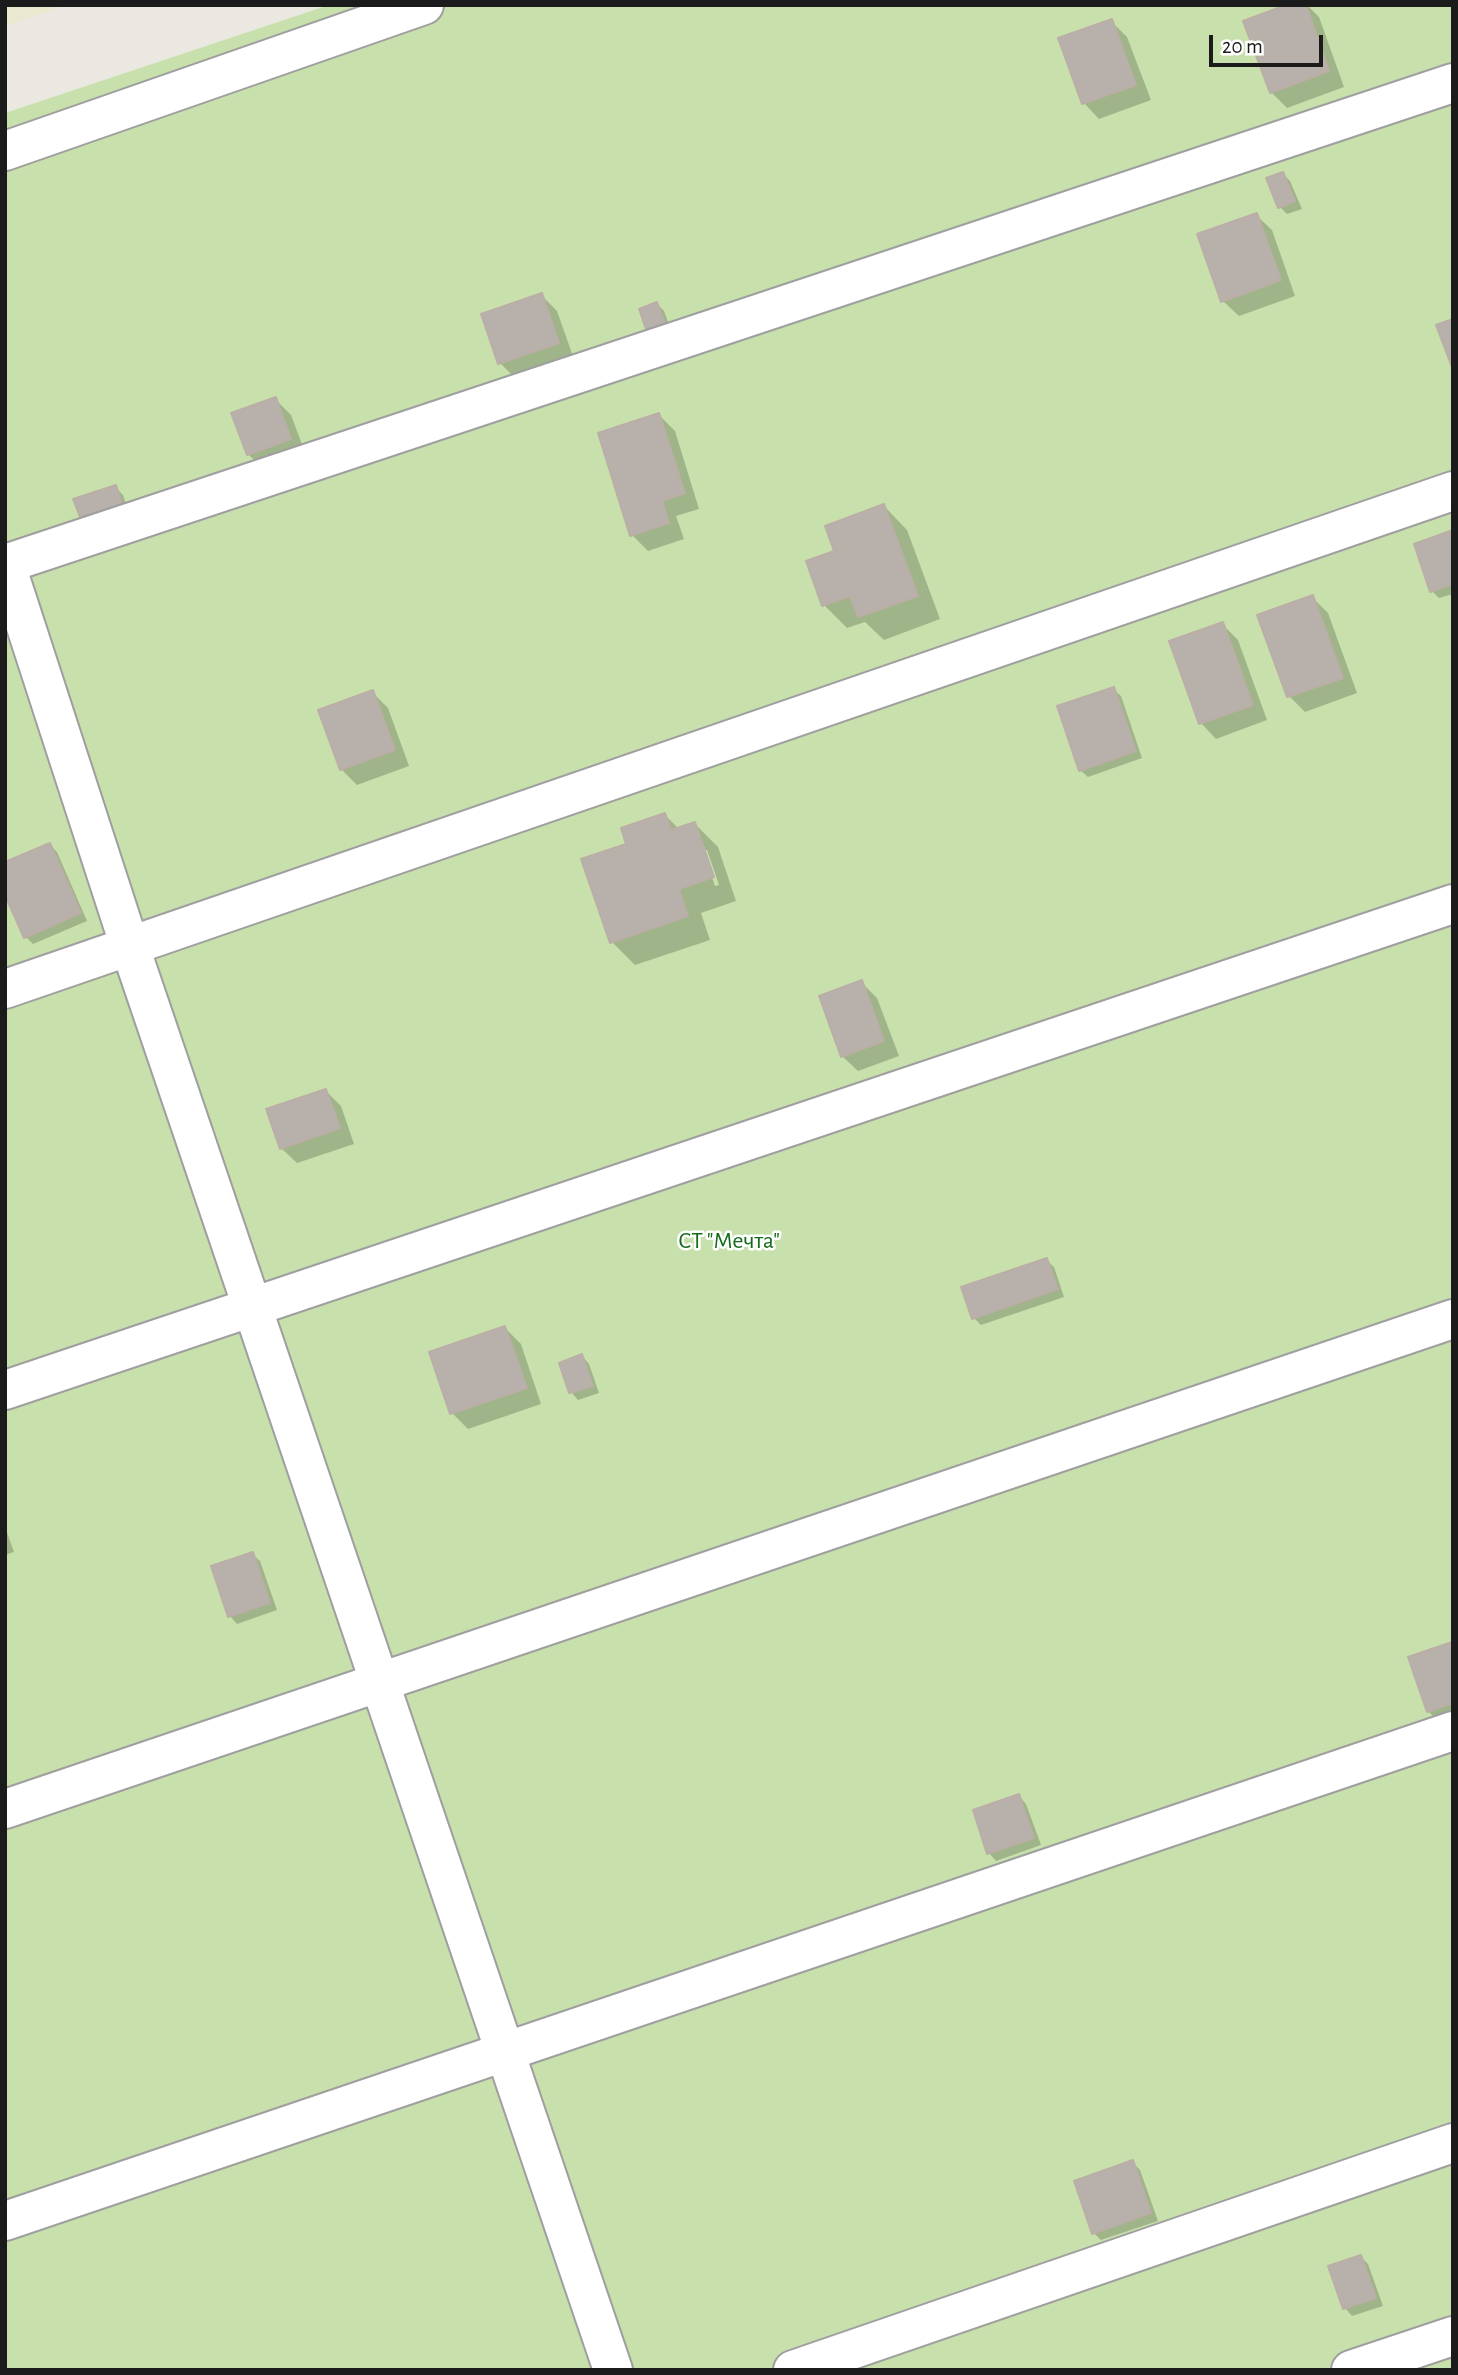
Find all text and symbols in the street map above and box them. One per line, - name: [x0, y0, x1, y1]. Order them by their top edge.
- scale bar: [1213, 21, 1327, 65]
- text: 20 m: [1222, 36, 1263, 57]
- park label: СТ "Мечта": [678, 1227, 780, 1255]

